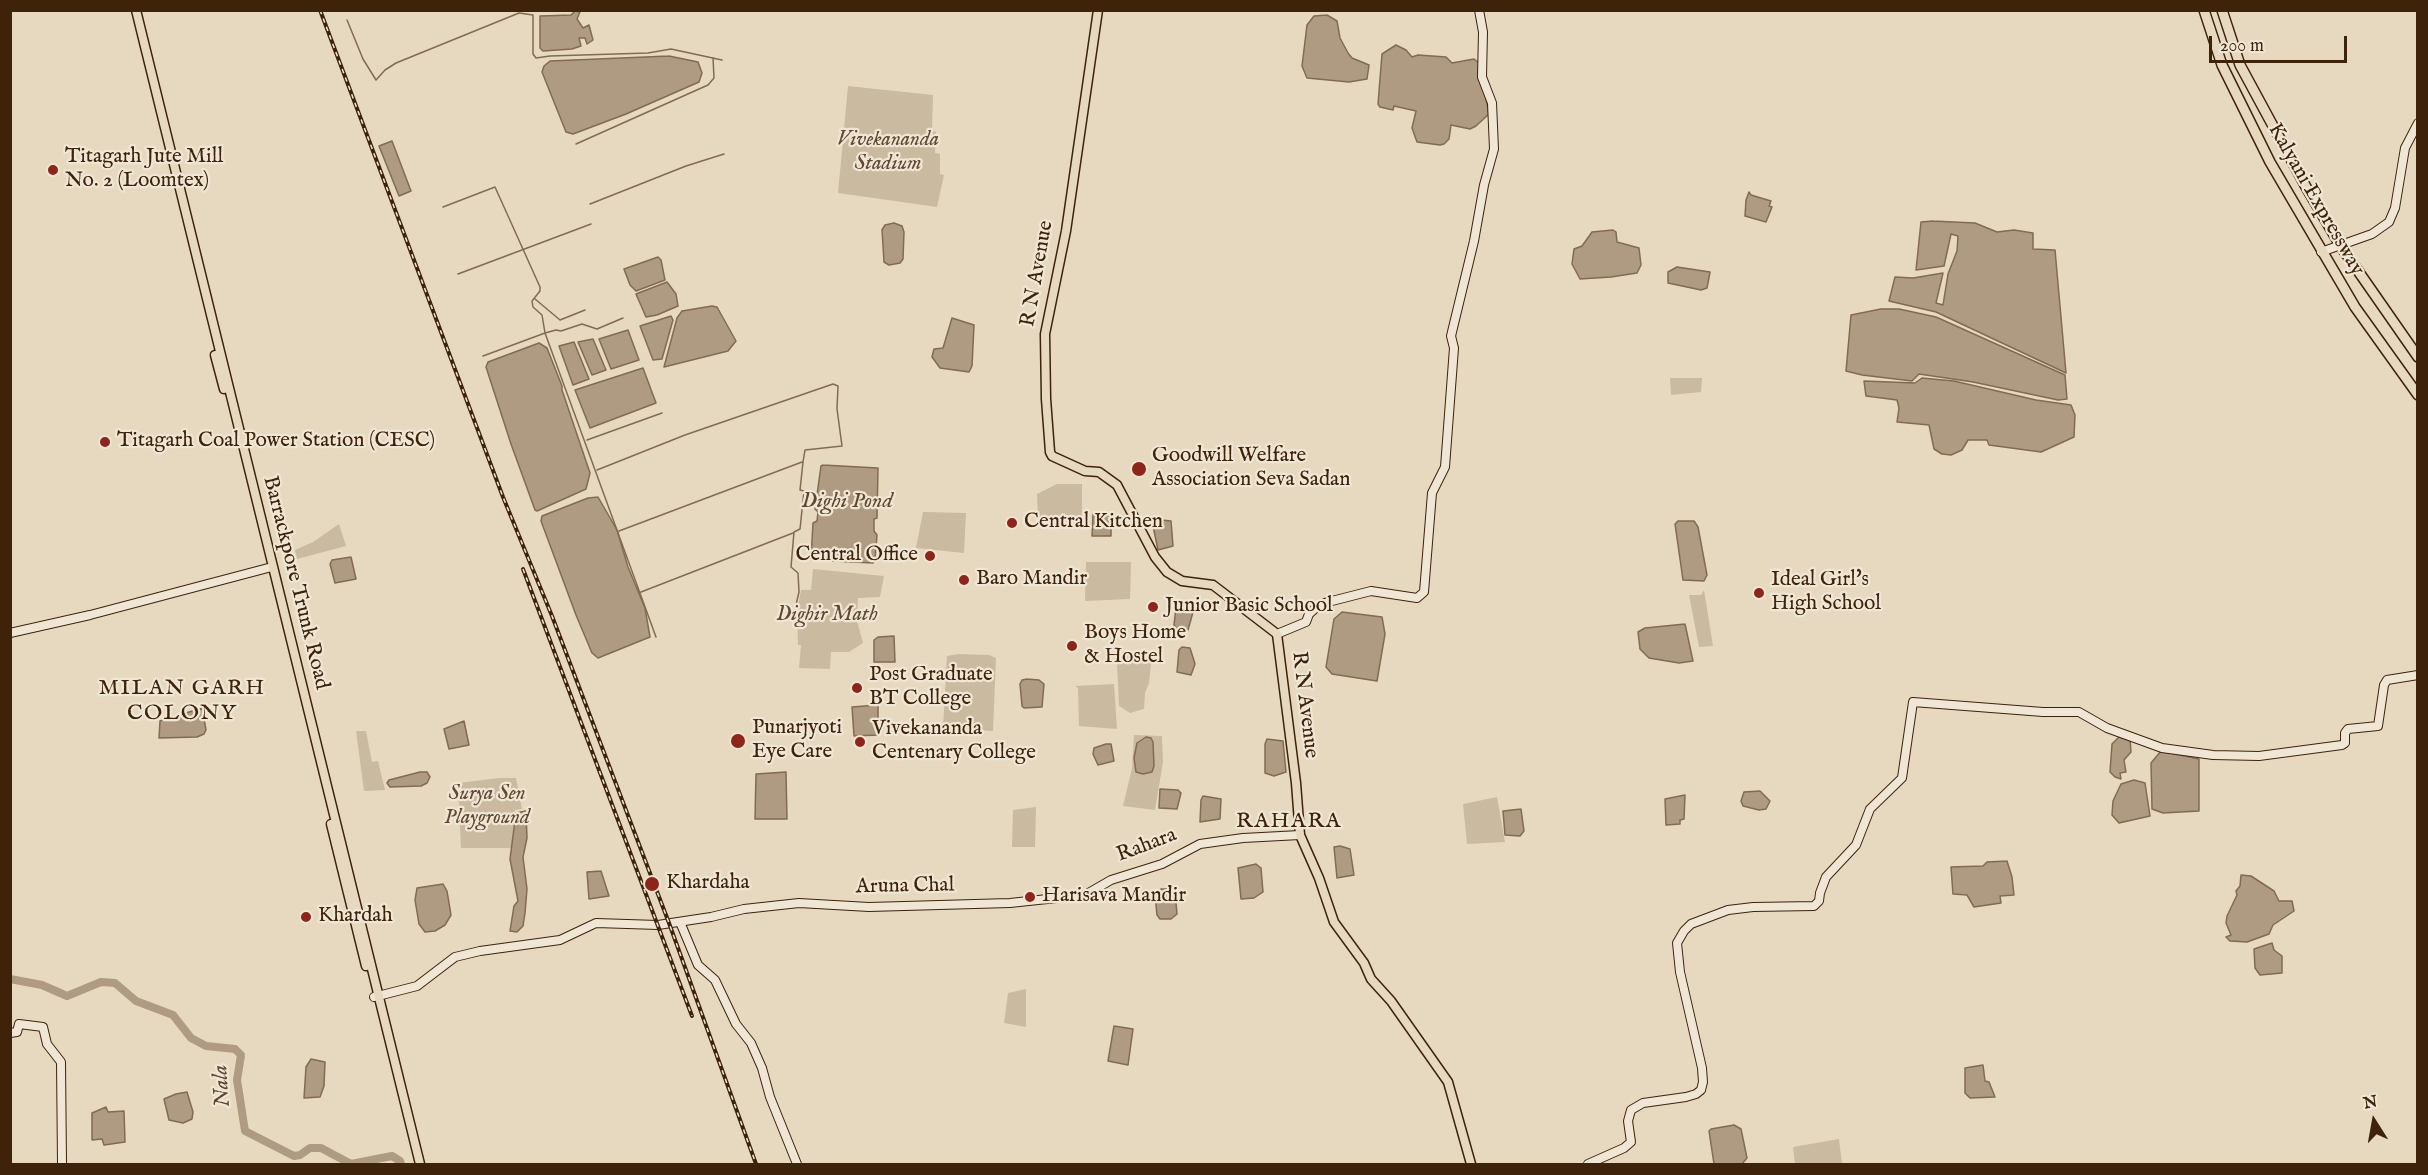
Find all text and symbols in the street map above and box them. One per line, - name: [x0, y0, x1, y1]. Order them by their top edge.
- scale bar: [2212, 24, 2350, 62]
- text: 200 m: [2220, 35, 2264, 58]
- street label: Kalyani Expressway: [2261, 119, 2369, 281]
- park label: Vivekananda Stadium: [837, 128, 939, 178]
- place label: Titagarh Jute Mill No. 2 (Loomtex): [65, 145, 223, 195]
- marker: Titagarh Jute Mill No. 2 (Loomtex): [46, 163, 60, 177]
- street label: R N Avenue: [1016, 219, 1060, 329]
- place label: Titagarh Coal Power Station (CESC): [117, 429, 435, 455]
- marker: Titagarh Coal Power Station (CESC): [98, 435, 112, 449]
- place label: Goodwill Welfare Association Seva Sadan: [1152, 444, 1350, 494]
- marker: Goodwill Welfare Association Seva Sadan: [1130, 460, 1148, 478]
- street label: Barrackpore Trunk Road: [256, 474, 334, 692]
- water label: Dighi Pond: [801, 489, 893, 515]
- place label: Central Kitchen: [1024, 510, 1163, 536]
- marker: Central Kitchen: [1005, 516, 1019, 530]
- place label: Central Office: [795, 543, 918, 569]
- marker: Central Office: [923, 549, 937, 563]
- place label: Baro Mandir: [976, 567, 1087, 593]
- place label: Ideal Girl's High School: [1771, 568, 1881, 618]
- marker: Baro Mandir: [957, 573, 971, 587]
- marker: Ideal Girl's High School: [1752, 586, 1766, 600]
- place label: Junior Basic School: [1165, 594, 1333, 620]
- marker: Junior Basic School: [1146, 600, 1160, 614]
- park label: Dighir Math: [776, 603, 878, 629]
- place label: Boys Home & Hostel: [1084, 621, 1186, 671]
- marker: Boys Home & Hostel: [1065, 639, 1079, 653]
- street label: R N Avenue: [1285, 650, 1323, 760]
- place label: Post Graduate BT College: [869, 663, 993, 713]
- district label: MILAN GARH COLONY: [98, 676, 266, 728]
- marker: Post Graduate BT College: [850, 681, 864, 695]
- place label: Punarjyoti Eye Care: [752, 716, 842, 766]
- place label: Vivekananda Centenary College: [872, 717, 1036, 767]
- marker: Punarjyoti Eye Care: [729, 732, 747, 750]
- marker: Vivekananda Centenary College: [853, 735, 867, 749]
- park label: Surya Sen Playground: [444, 782, 530, 832]
- district label: RAHARA: [1236, 809, 1342, 835]
- street label: Rahara: [1114, 823, 1180, 869]
- place label: Khardaha: [666, 871, 750, 897]
- street label: Aruna Chal: [855, 874, 955, 900]
- marker: Khardaha: [643, 875, 661, 893]
- place label: Harisava Mandir: [1042, 884, 1186, 910]
- marker: Harisava Mandir: [1023, 890, 1037, 904]
- place label: Khardah: [318, 904, 393, 930]
- marker: Khardah: [299, 910, 313, 924]
- water label: Nala: [208, 1064, 238, 1108]
- north arrow: [2344, 1091, 2404, 1151]
- text: N: [2362, 1092, 2379, 1114]

